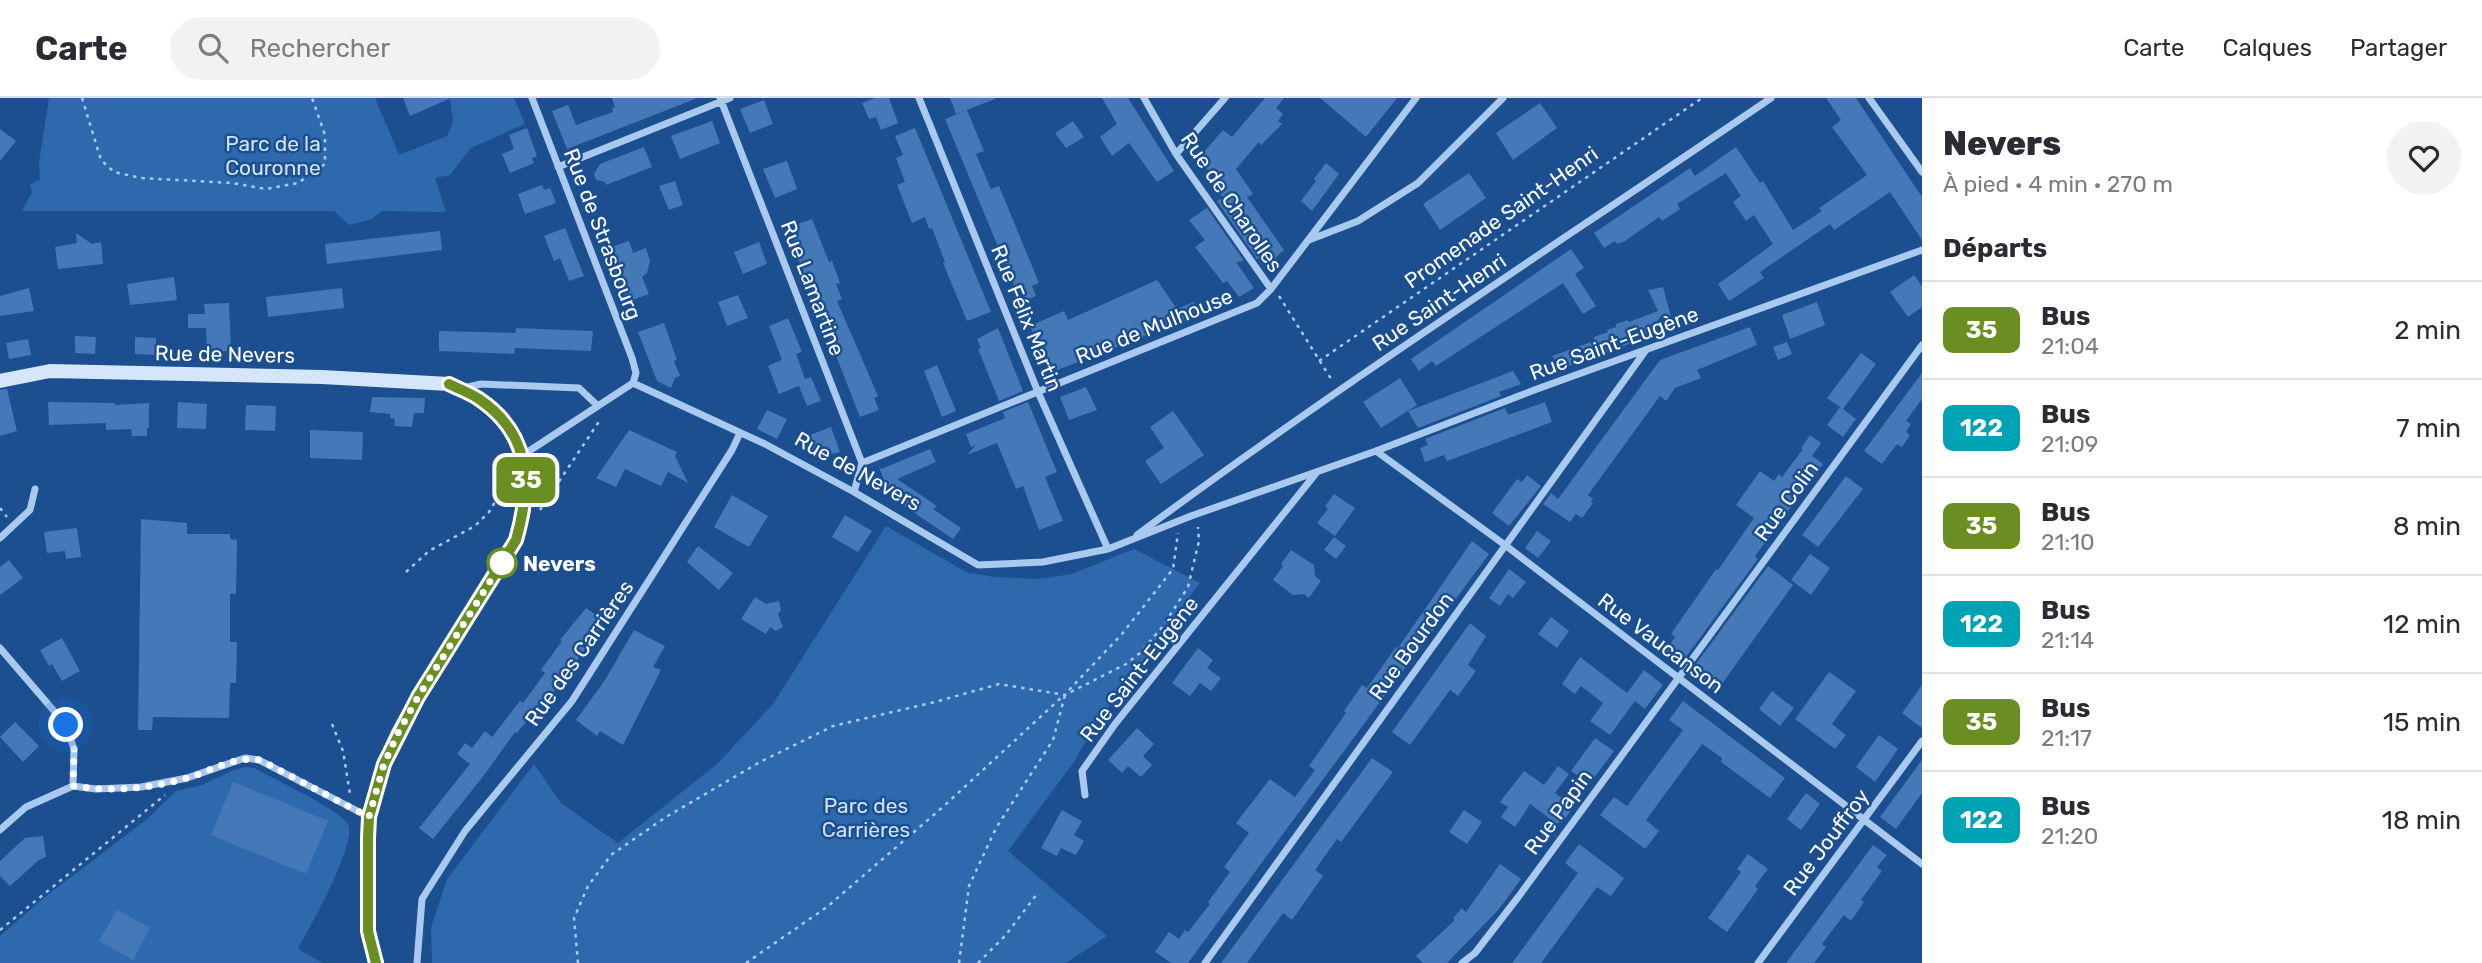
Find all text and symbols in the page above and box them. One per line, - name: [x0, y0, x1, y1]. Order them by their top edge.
- search box: [170, 17, 660, 80]
- text: Carte: [35, 29, 128, 68]
- icon: search: [194, 29, 232, 67]
- text: Rechercher: [250, 33, 390, 64]
- text: Carte: [2123, 34, 2184, 62]
- text: Calques: [2222, 34, 2312, 62]
- text: Partager: [2350, 34, 2447, 62]
- button: heart: [2387, 121, 2461, 195]
- text: Nevers: [1943, 124, 2061, 163]
- street label: Rue de Charolles: [1176, 127, 1288, 277]
- park label: Parc de la Couronne: [225, 131, 321, 180]
- street label: Promenade Saint-Henri: [1399, 141, 1603, 293]
- street label: Rue de Strasbourg: [559, 145, 647, 323]
- text: À pied · 4 min · 270 m: [1943, 170, 2173, 198]
- street label: Rue Lamartine: [776, 217, 850, 359]
- text: Départs: [1943, 233, 2047, 264]
- street label: Rue Félix Martin: [986, 241, 1068, 395]
- street label: Rue Saint-Henri: [1367, 248, 1511, 356]
- street label: Rue de Mulhouse: [1072, 283, 1236, 369]
- street label: Rue Saint-Eugène: [1526, 301, 1702, 385]
- text: Bus: [2041, 301, 2090, 332]
- text: 2 min: [2394, 315, 2461, 346]
- text: 35: [1966, 316, 1997, 344]
- text: 21:04: [2041, 332, 2099, 360]
- street label: Rue de Nevers: [155, 340, 295, 368]
- text: Bus: [2041, 399, 2090, 430]
- text: 7 min: [2396, 413, 2461, 444]
- text: 122: [1960, 414, 2003, 442]
- street label: Rue de Nevers: [791, 426, 925, 516]
- text: 21:09: [2041, 430, 2098, 458]
- street label: Rue Colin: [1749, 456, 1823, 546]
- line badge: 35: [494, 457, 558, 503]
- text: 35: [510, 466, 542, 494]
- text: Bus: [2041, 497, 2090, 528]
- text: 8 min: [2393, 511, 2461, 542]
- text: 35: [1966, 512, 1997, 540]
- text: 21:10: [2041, 528, 2095, 556]
- marker: Nevers: [487, 548, 517, 578]
- place label: Nevers: [523, 551, 596, 576]
- street label: Rue des Carrières: [519, 575, 639, 731]
- street label: Rue Bourdon: [1364, 587, 1458, 705]
- street label: Rue Vaucanson: [1593, 588, 1729, 698]
- street label: Rue Saint-Eugène: [1074, 591, 1204, 747]
- text: Bus: [2041, 595, 2090, 626]
- text: 12 min: [2383, 609, 2461, 640]
- text: 122: [1960, 610, 2003, 638]
- text: 21:14: [2041, 626, 2094, 654]
- text: Bus: [2041, 693, 2090, 724]
- your location: [48, 707, 83, 742]
- text: 15 min: [2383, 707, 2461, 738]
- text: 35: [1966, 708, 1997, 736]
- text: 21:17: [2041, 724, 2092, 752]
- street label: Rue Papin: [1519, 765, 1597, 859]
- street label: Rue Jouffroy: [1778, 784, 1874, 900]
- text: Bus: [2041, 791, 2090, 822]
- park label: Parc des Carrières: [822, 793, 910, 842]
- text: 18 min: [2382, 805, 2461, 836]
- text: 122: [1960, 806, 2003, 834]
- text: 21:20: [2041, 822, 2098, 850]

